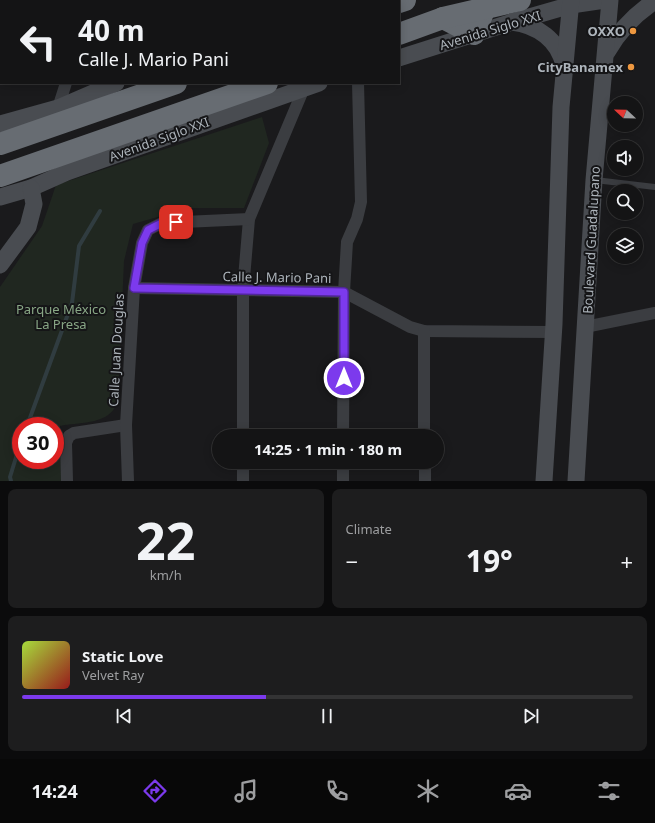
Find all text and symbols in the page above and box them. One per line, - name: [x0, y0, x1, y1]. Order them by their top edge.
- street label: Avenida Siglo XXI: [437, 6, 543, 54]
- text: 40 m: [78, 11, 145, 49]
- icon: left: [12, 16, 64, 68]
- place label: OXXO: [588, 22, 625, 40]
- marker: OXXO: [628, 26, 638, 36]
- text: Calle J. Mario Pani: [78, 47, 229, 71]
- place label: CityBanamex: [537, 58, 623, 76]
- marker: CityBanamex: [626, 62, 636, 72]
- north arrow: [607, 96, 643, 132]
- map controls: [607, 96, 643, 264]
- street label: Avenida Siglo XXI: [107, 113, 211, 165]
- button: sound: [607, 140, 643, 176]
- street label: Boulevard Guadalupano: [578, 166, 604, 314]
- button: search: [607, 184, 643, 220]
- pin: [159, 205, 193, 239]
- icon: arrive: [165, 211, 187, 233]
- button: layers: [607, 228, 643, 264]
- street label: Calle J. Mario Pani: [222, 267, 332, 287]
- street label: Calle Juan Douglas: [104, 293, 128, 407]
- park label: Parque México La Presa: [16, 300, 106, 333]
- position arrow: [323, 357, 365, 399]
- speed limit sign: 30: [12, 417, 64, 469]
- text: 14:25 · 1 min · 180 m: [254, 439, 402, 459]
- text: 22: [136, 504, 196, 575]
- text: Climate: [346, 520, 392, 538]
- text: 19°: [466, 540, 513, 581]
- text: −: [346, 546, 358, 576]
- text: +: [620, 546, 633, 576]
- text: km/h: [150, 566, 182, 584]
- text: Static Love: [82, 646, 163, 666]
- text: Velvet Ray: [82, 666, 144, 684]
- icon: previous: [113, 705, 135, 727]
- icon: pause: [316, 705, 338, 727]
- icon: next: [520, 705, 542, 727]
- icon: directions: [141, 777, 169, 805]
- icon: music: [232, 777, 260, 805]
- icon: phone: [323, 777, 351, 805]
- icon: climate: [414, 777, 442, 805]
- icon: car: [504, 777, 532, 805]
- icon: filters: [595, 777, 623, 805]
- text: 14:24: [31, 779, 78, 803]

